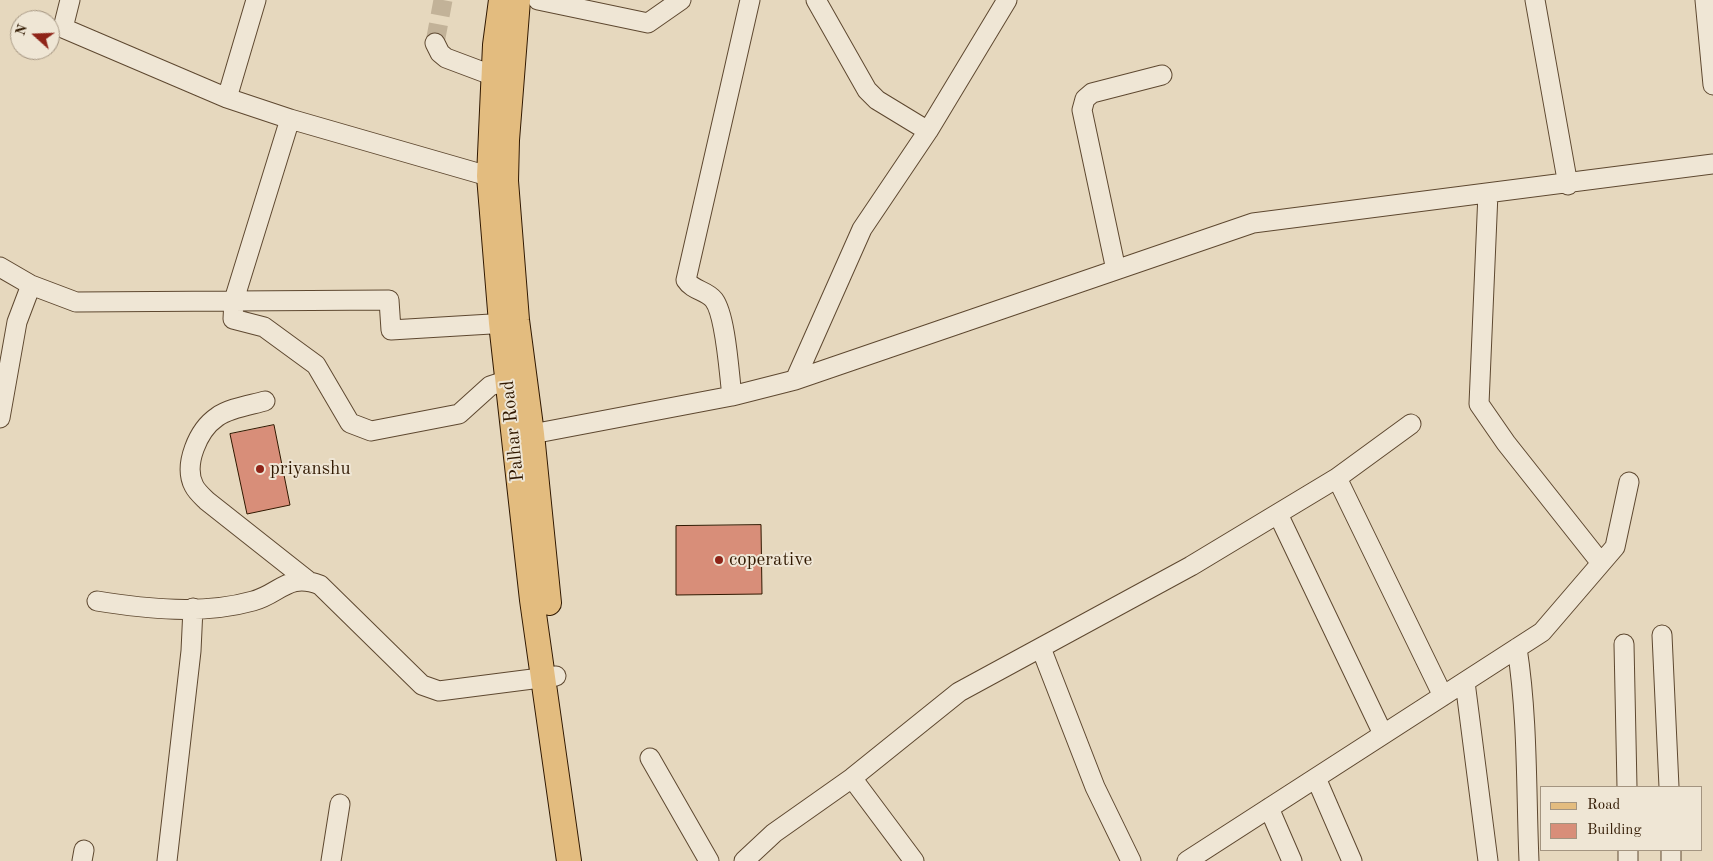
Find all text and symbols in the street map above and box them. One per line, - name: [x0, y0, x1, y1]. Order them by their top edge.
- north arrow: [10, 10, 60, 60]
- text: N: [13, 23, 30, 38]
- street label: Palhar Road: [496, 379, 530, 483]
- place label: priyanshu: [270, 458, 351, 480]
- marker: priyanshu: [254, 463, 266, 475]
- place label: coperative: [729, 549, 812, 571]
- marker: coperative: [713, 554, 725, 566]
- legend: [1540, 786, 1703, 851]
- text: Road: [1587, 798, 1620, 813]
- text: Building: [1587, 823, 1642, 838]

